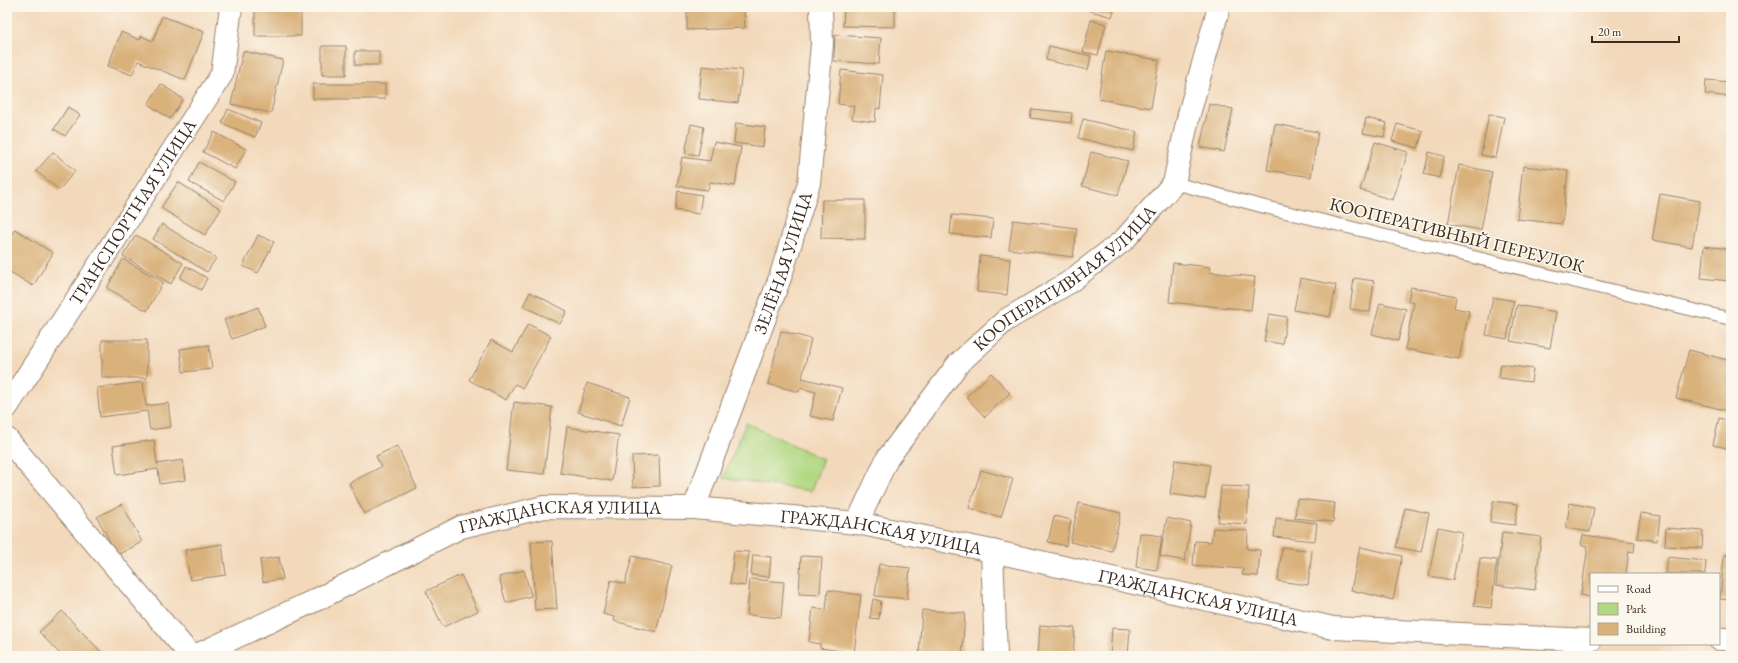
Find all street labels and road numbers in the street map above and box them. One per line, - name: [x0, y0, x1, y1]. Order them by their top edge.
- street label: ТРАНСПОРТНАЯ УЛИЦА: [64, 114, 201, 309]
- street label: ЗЕЛЁНАЯ УЛИЦА: [748, 188, 817, 337]
- street label: КООПЕРАТИВНЫЙ ПЕРЕУЛОК: [1327, 192, 1587, 277]
- street label: КООПЕРАТИВНАЯ УЛИЦА: [968, 199, 1161, 356]
- street label: ГРАЖДАНСКАЯ УЛИЦА: [456, 495, 662, 538]
- street label: ГРАЖДАНСКАЯ УЛИЦА: [779, 504, 985, 560]
- street label: ГРАЖДАНСКАЯ УЛИЦА: [1096, 563, 1301, 631]

